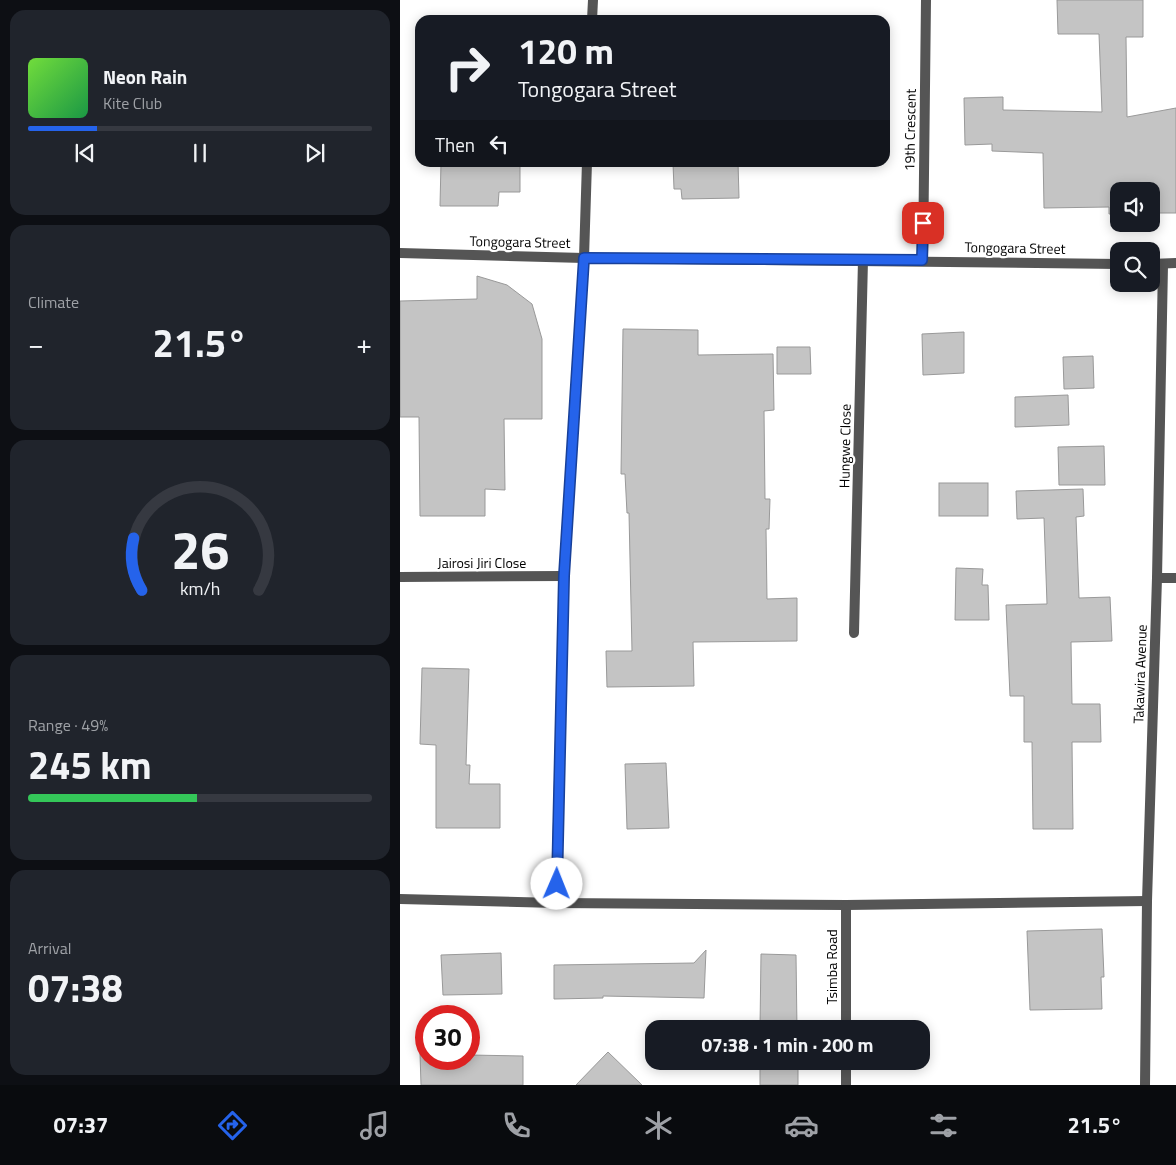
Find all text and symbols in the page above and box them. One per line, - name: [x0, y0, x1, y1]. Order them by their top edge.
- text: 120 m: [518, 24, 614, 78]
- icon: right: [435, 35, 500, 100]
- text: Neon Rain: [103, 62, 187, 91]
- text: Tongogara Street: [518, 72, 676, 106]
- street label: 19th Crescent: [898, 88, 921, 171]
- text: Kite Club: [103, 91, 162, 115]
- text: Then: [435, 130, 475, 159]
- icon: left: [485, 130, 513, 158]
- icon: previous: [71, 139, 99, 167]
- icon: pause: [186, 139, 214, 167]
- icon: next: [301, 139, 329, 167]
- map controls: [1110, 182, 1160, 292]
- button: sound: [1110, 182, 1160, 232]
- pin: [902, 202, 944, 244]
- icon: arrive: [909, 209, 937, 237]
- street label: Tongogara Street: [469, 230, 571, 253]
- street label: Tongogara Street: [964, 236, 1066, 259]
- button: search: [1110, 242, 1160, 292]
- text: Climate: [28, 290, 79, 314]
- text: 21.5°: [153, 314, 247, 372]
- text: −: [28, 322, 44, 365]
- text: +: [356, 322, 372, 365]
- street label: Hungwe Close: [833, 404, 856, 488]
- text: 26: [171, 510, 229, 589]
- street label: Jairosi Jiri Close: [438, 552, 526, 573]
- text: km/h: [180, 575, 220, 602]
- street label: Takawira Avenue: [1127, 624, 1152, 724]
- text: Range · 49%: [28, 713, 108, 737]
- text: 245 km: [28, 736, 152, 794]
- position arrow: [530, 857, 582, 909]
- street label: Tsimba Road: [821, 929, 842, 1005]
- text: Arrival: [28, 936, 71, 960]
- text: 07:38: [28, 959, 123, 1017]
- speed limit sign: 30: [415, 1005, 480, 1070]
- text: 07:38 · 1 min · 200 m: [701, 1030, 874, 1059]
- text: 07:37: [54, 1108, 108, 1142]
- icon: directions: [215, 1108, 250, 1143]
- icon: music: [357, 1108, 392, 1143]
- icon: phone: [499, 1108, 534, 1143]
- icon: climate: [641, 1108, 676, 1143]
- icon: car: [784, 1108, 819, 1143]
- icon: filters: [926, 1108, 961, 1143]
- text: 21.5°: [1068, 1108, 1122, 1142]

